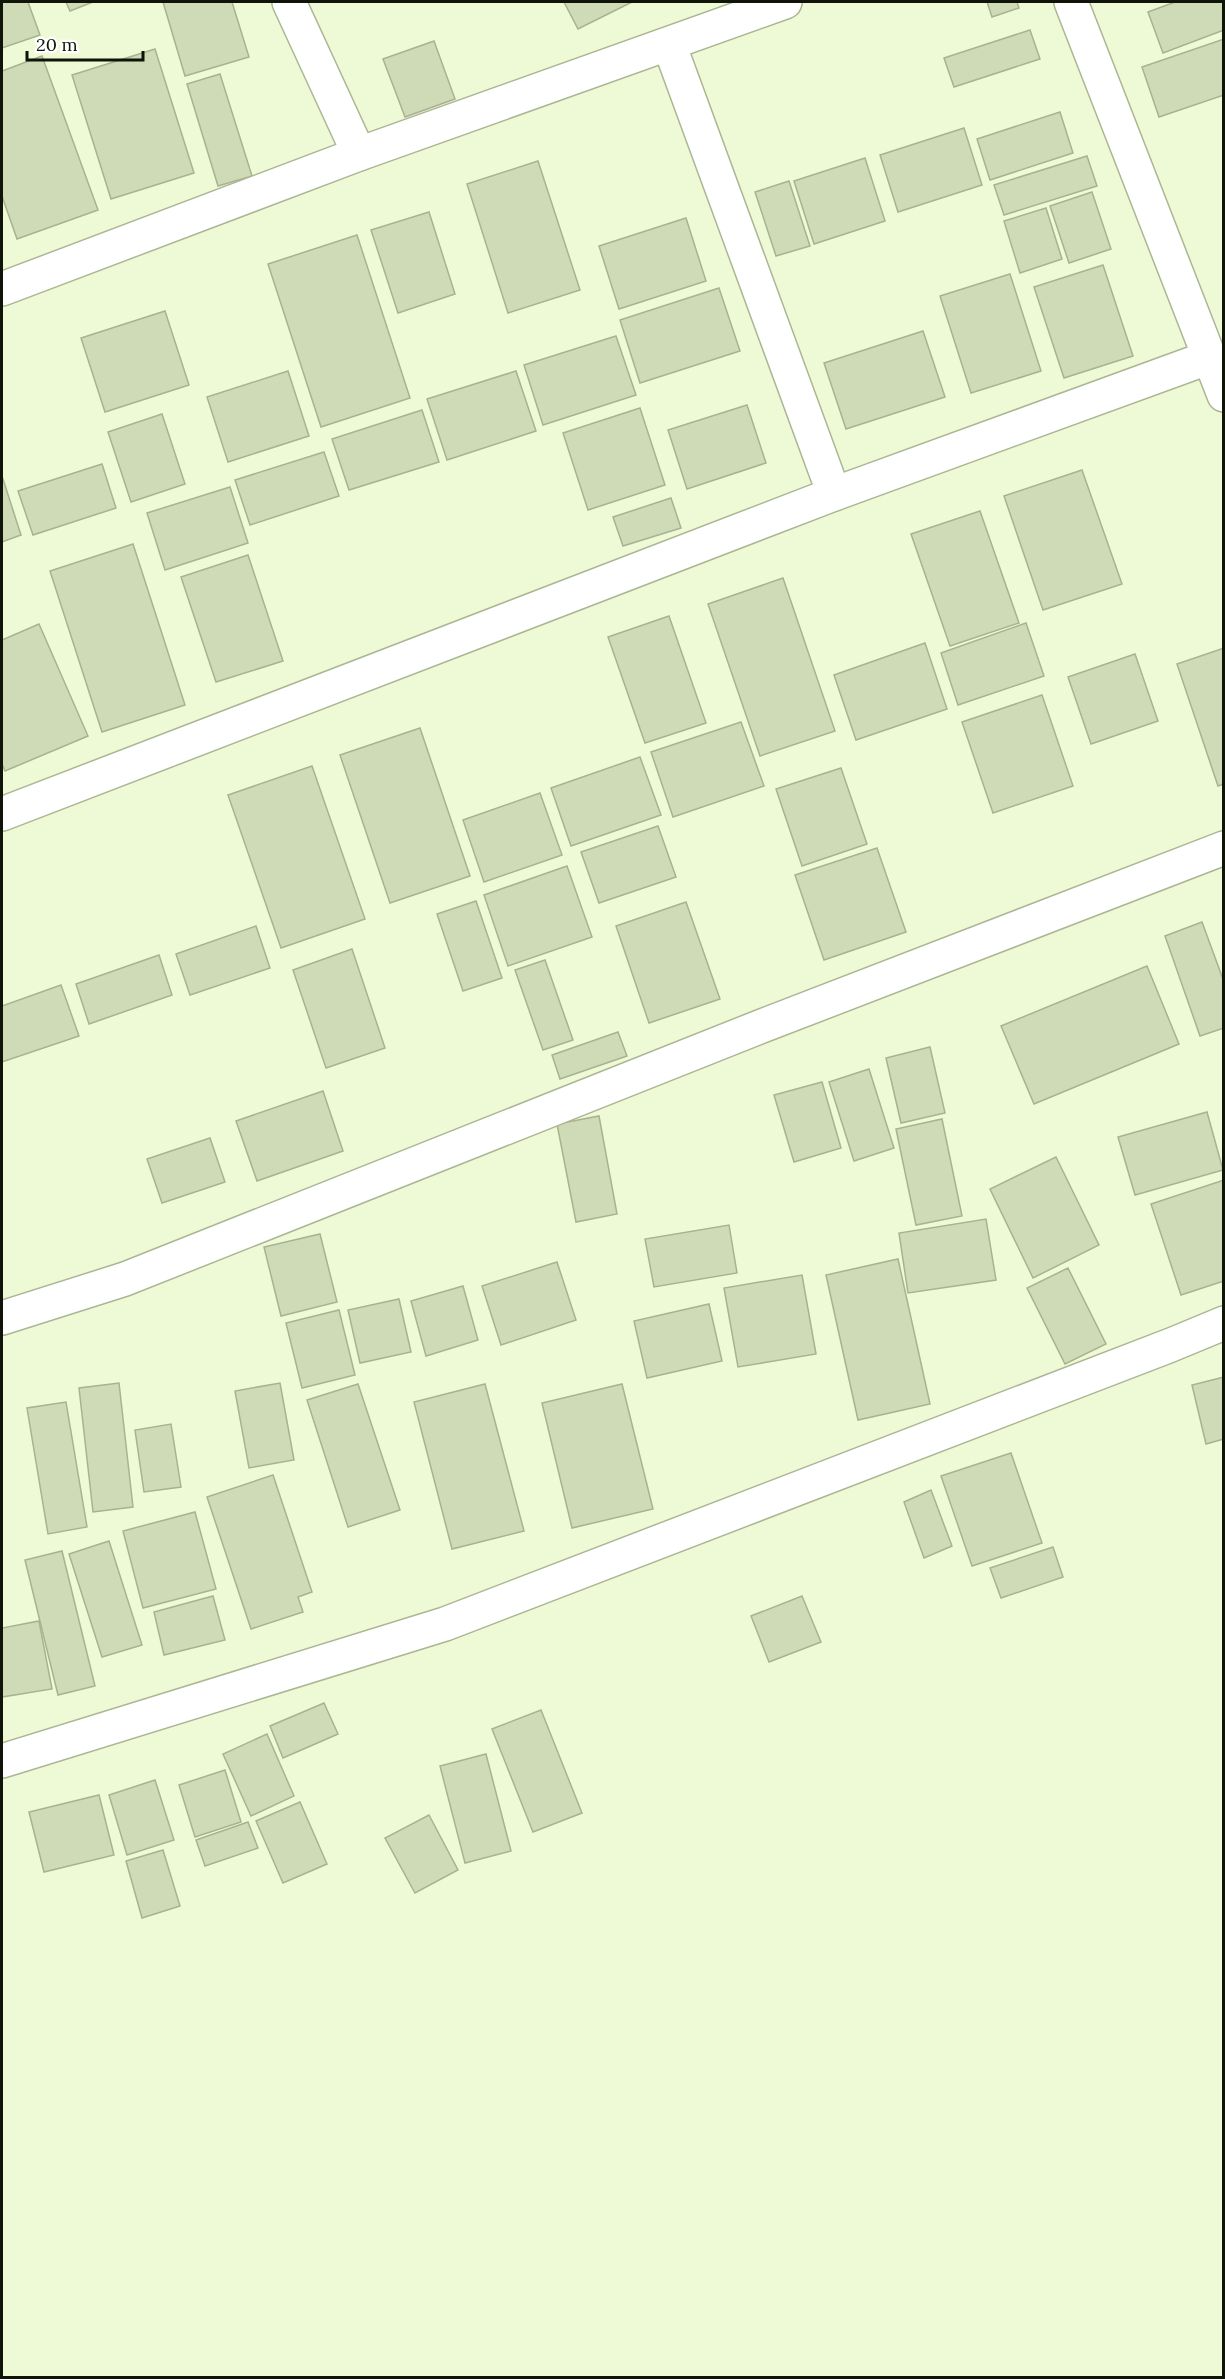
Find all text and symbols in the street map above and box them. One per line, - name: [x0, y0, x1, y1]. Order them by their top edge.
- scale bar: [27, 24, 142, 62]
- text: 20 m: [36, 33, 78, 56]

